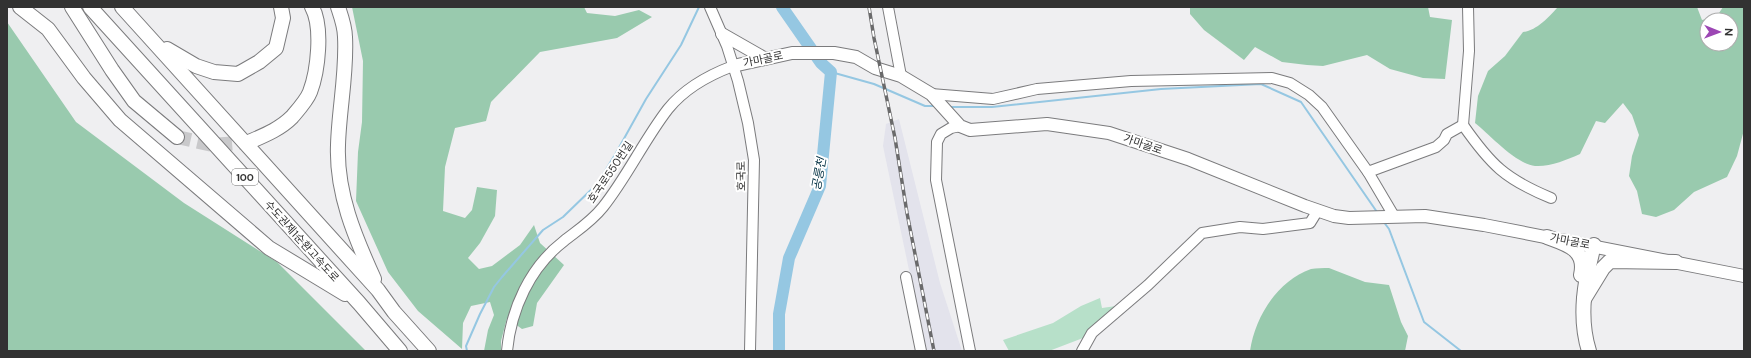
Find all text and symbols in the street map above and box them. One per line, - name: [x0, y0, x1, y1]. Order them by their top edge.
- north arrow: [1699, 12, 1739, 52]
- text: N: [1722, 28, 1736, 36]
- street label: 가마골로: [742, 48, 784, 70]
- street label: 가마골로: [1122, 131, 1164, 157]
- street label: 호국로550번길: [584, 138, 636, 206]
- water label: 공릉천: [808, 154, 830, 192]
- street label: 호국로: [734, 161, 748, 191]
- road number: 100: [232, 169, 258, 185]
- street label: 수도권제1순환고속도로: [262, 197, 342, 285]
- street label: 가마골로: [1549, 230, 1591, 252]

